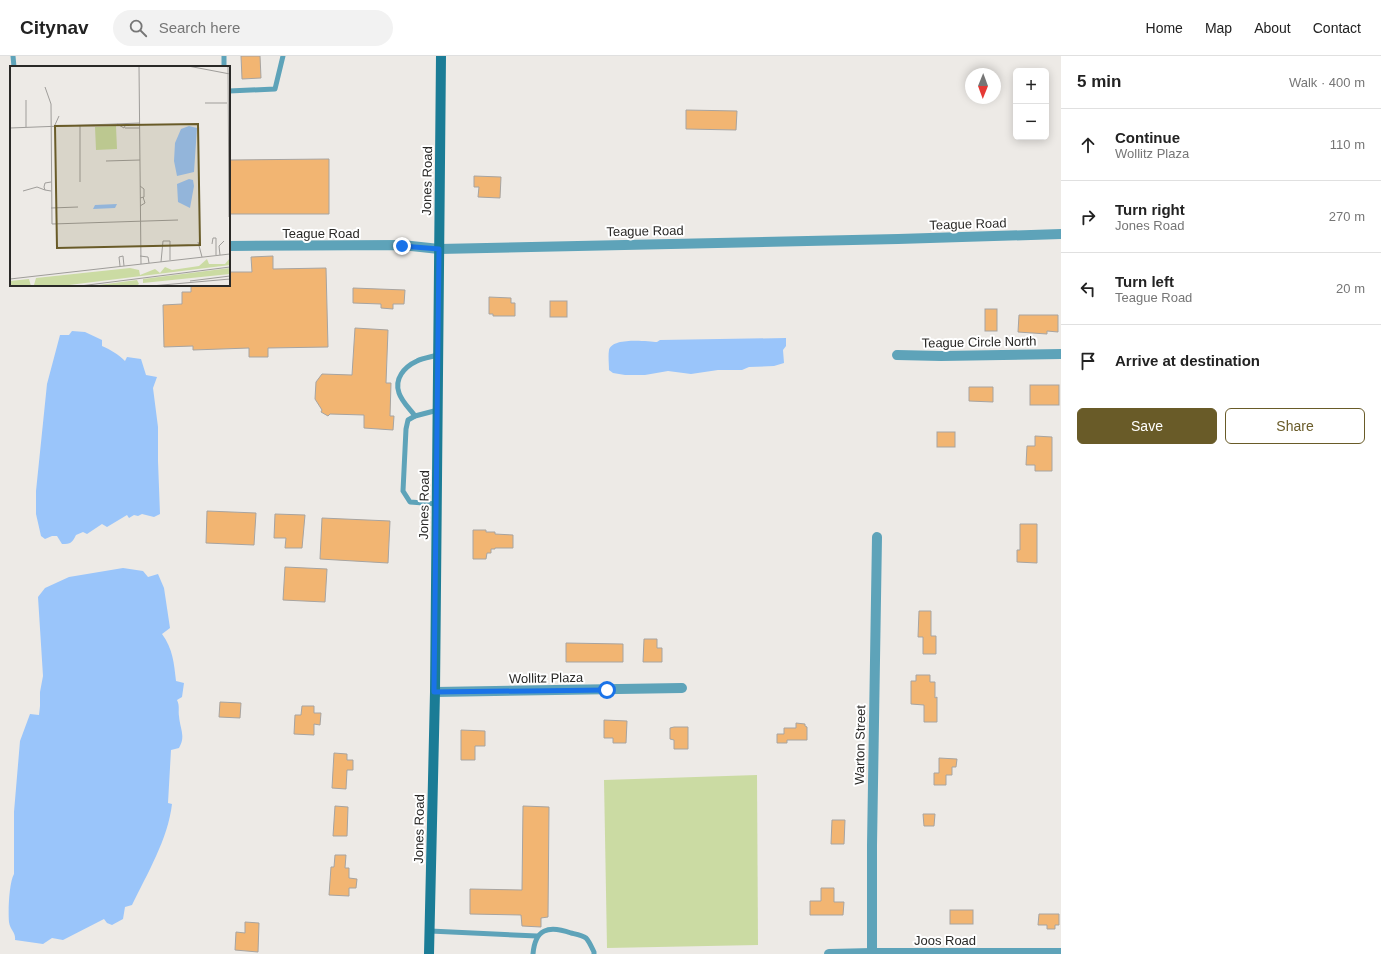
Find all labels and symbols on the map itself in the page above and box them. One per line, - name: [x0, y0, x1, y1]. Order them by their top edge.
- inset map: [10, 66, 230, 286]
- north arrow: [965, 68, 1001, 104]
- street label: Jones Road: [419, 146, 435, 216]
- street label: Teague Road: [929, 215, 1007, 233]
- street label: Teague Road: [606, 223, 684, 239]
- street label: Teague Road: [282, 226, 360, 241]
- route end: [393, 237, 411, 255]
- street label: Teague Circle North: [921, 333, 1037, 351]
- street label: Jones Road: [416, 470, 432, 540]
- street label: Wollitz Plaza: [509, 670, 584, 686]
- route start: [598, 681, 616, 699]
- street label: Warton Street: [852, 705, 868, 785]
- street label: Jones Road: [411, 794, 427, 864]
- street label: Joos Road: [914, 933, 976, 948]

